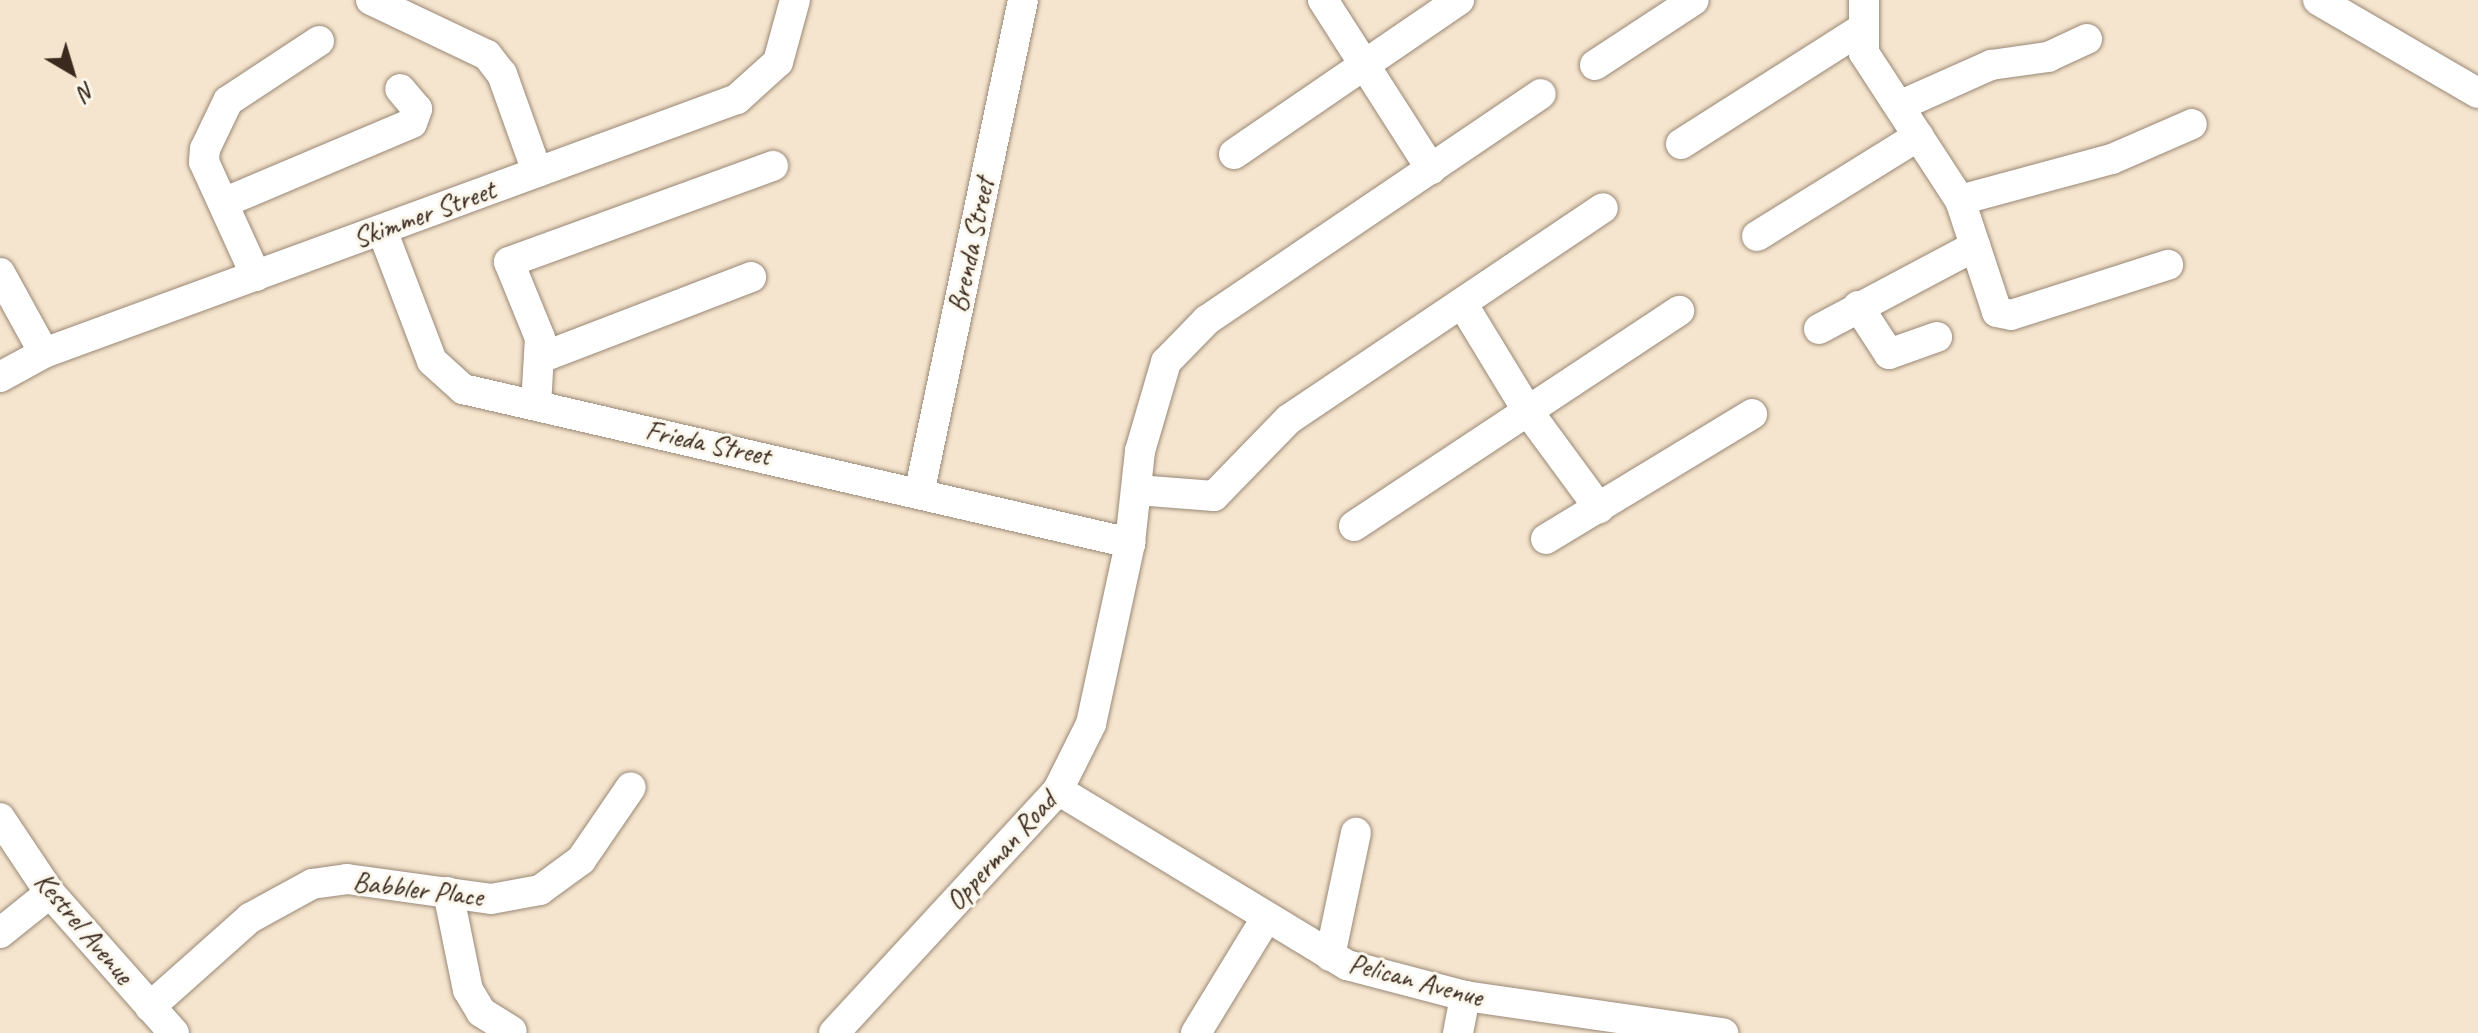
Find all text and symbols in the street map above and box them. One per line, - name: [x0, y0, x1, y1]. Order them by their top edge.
- north arrow: [32, 32, 112, 112]
- text: N: [73, 76, 101, 106]
- street label: Skimmer Street: [348, 173, 500, 255]
- street label: Brenda Street: [940, 175, 1002, 315]
- street label: Frieda Street: [642, 413, 774, 473]
- street label: Opperman Road: [939, 785, 1063, 917]
- street label: Babbler Place: [351, 864, 485, 914]
- street label: Kestrel Avenue: [27, 865, 141, 991]
- street label: Pelican Avenue: [1346, 946, 1486, 1014]

